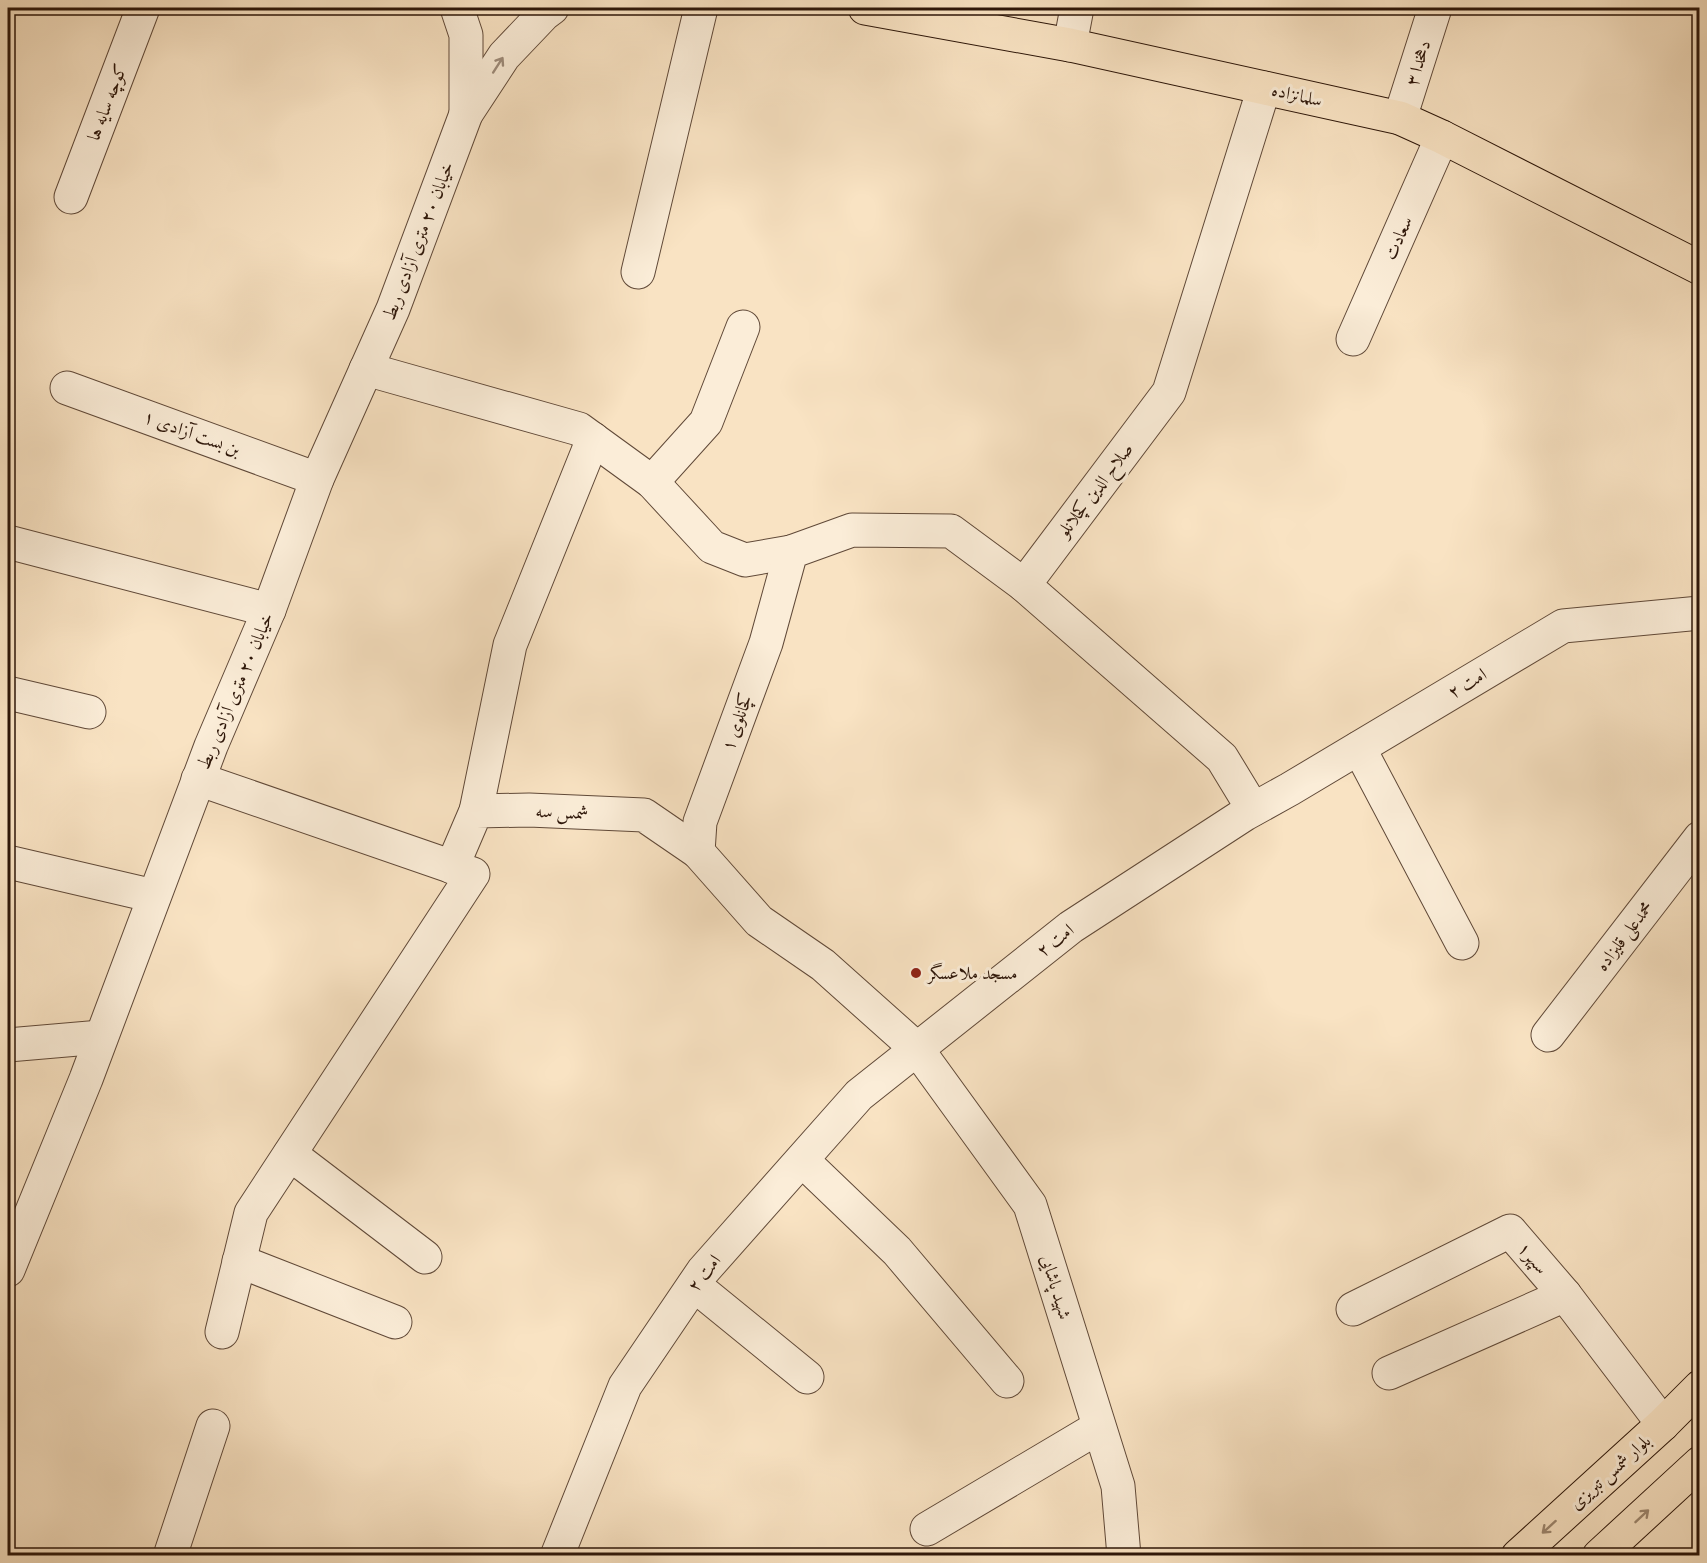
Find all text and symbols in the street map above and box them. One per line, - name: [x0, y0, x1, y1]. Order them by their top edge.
- street label: دهخدا ۳: [1402, 38, 1437, 89]
- one-way arrow: [493, 57, 505, 74]
- street label: کوچه سایه ها: [83, 61, 134, 144]
- street label: سلمانزاده: [1269, 79, 1324, 113]
- street label: خیابان ۲۰ متری آزادی ربط: [379, 159, 460, 324]
- street label: سعادت: [1380, 213, 1419, 264]
- street label: بن بست آزادی ۱: [140, 406, 244, 463]
- street label: صلاح الدین کچلانلو: [1052, 439, 1142, 546]
- street label: خیابان ۲۰ متری آزادی ربط: [193, 610, 280, 773]
- street label: امت ۲: [1444, 664, 1491, 705]
- street label: کچانلوی ۱: [717, 691, 759, 754]
- street label: شمس سه: [535, 801, 589, 826]
- street label: محمدعلی قلیزاده: [1591, 897, 1659, 977]
- street label: امت ۲: [1033, 919, 1079, 963]
- place label: مسجد ملاعسگر: [926, 962, 1017, 986]
- marker: مسجد ملاعسگر: [909, 966, 923, 980]
- street label: سپهر۱: [1512, 1238, 1552, 1280]
- street label: امت ۲: [683, 1251, 727, 1297]
- street label: شهید پاشایی: [1034, 1252, 1075, 1323]
- street label: بلوار شمس تبریزی: [1565, 1431, 1657, 1516]
- one-way arrow: [1634, 1509, 1649, 1523]
- one-way arrow: [1542, 1520, 1557, 1534]

